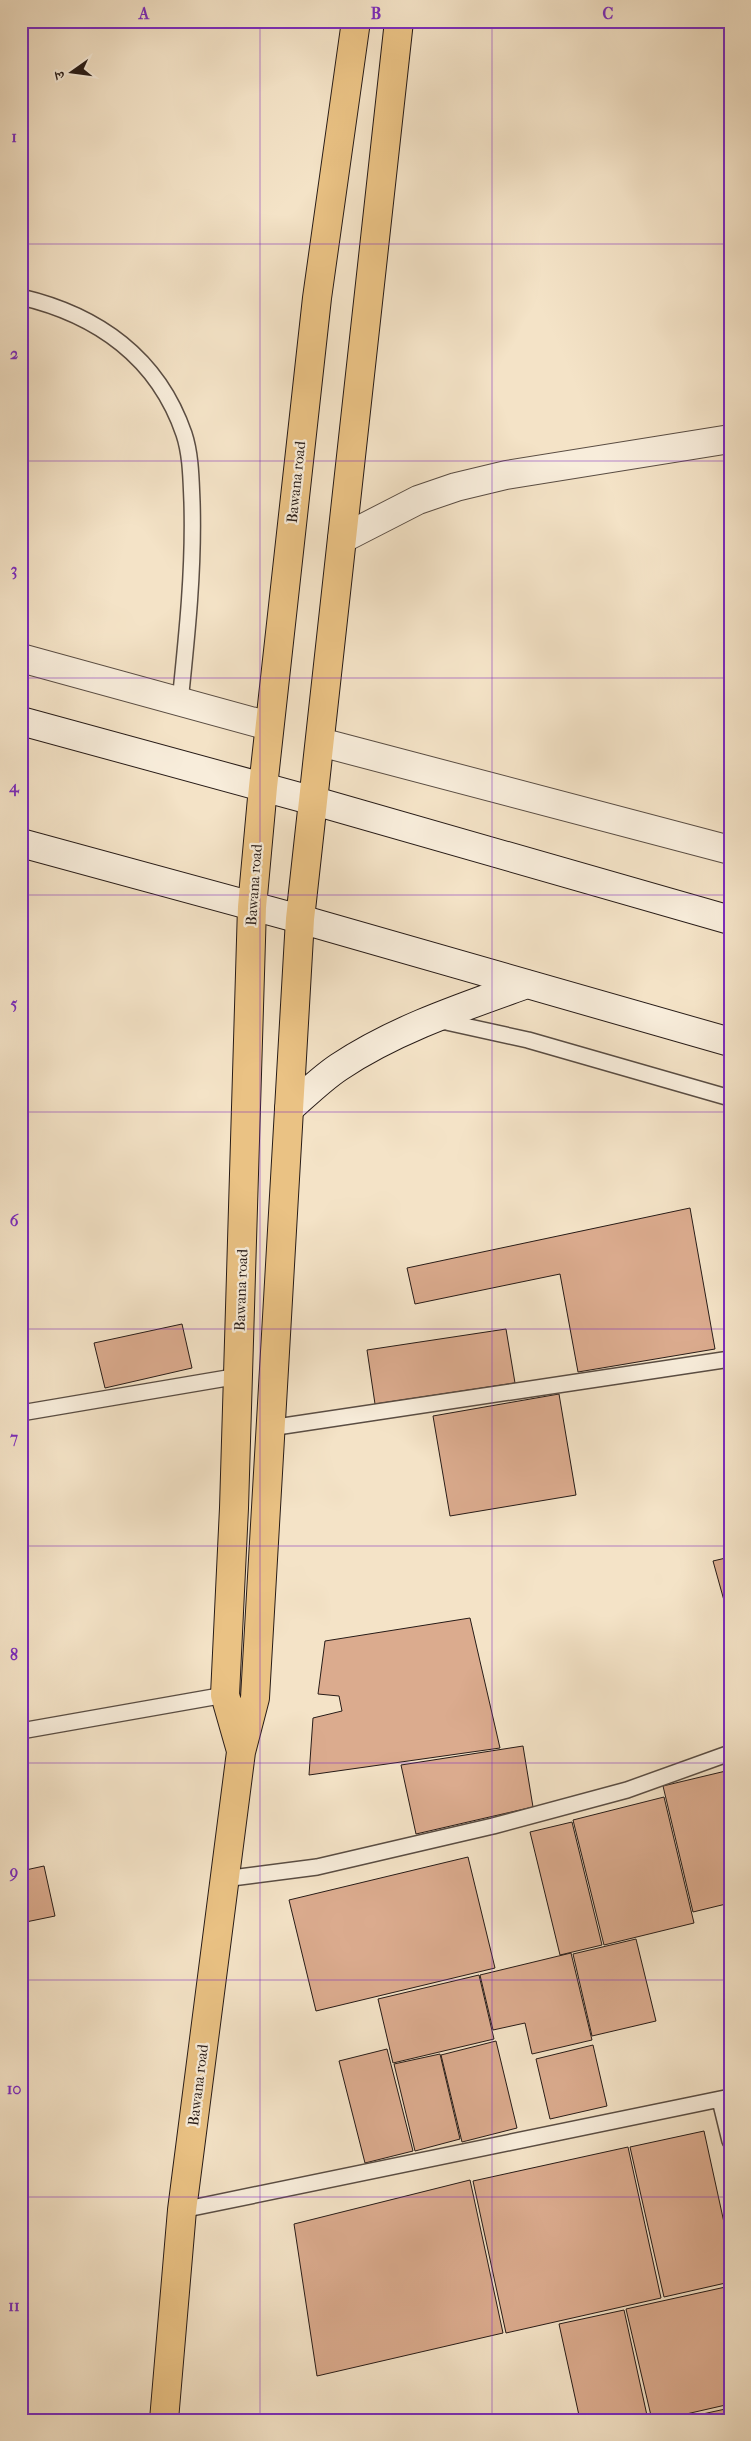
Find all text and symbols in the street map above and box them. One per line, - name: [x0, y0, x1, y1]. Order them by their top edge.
- text: A: [138, 4, 150, 23]
- text: B: [371, 4, 381, 23]
- text: C: [603, 4, 614, 23]
- north arrow: [48, 48, 98, 98]
- text: उ: [51, 69, 69, 82]
- text: 1: [11, 127, 17, 146]
- text: 2: [10, 344, 18, 363]
- street label: Bawana road: [283, 439, 309, 524]
- text: 3: [11, 560, 17, 580]
- text: 4: [8, 777, 20, 797]
- street label: Bawana road: [242, 843, 266, 927]
- text: 5: [11, 994, 18, 1013]
- text: 6: [10, 1211, 19, 1230]
- street label: Bawana road: [231, 1248, 251, 1331]
- text: 7: [9, 1428, 18, 1447]
- text: 8: [10, 1645, 18, 1664]
- text: 9: [9, 1862, 18, 1882]
- street label: Bawana road: [184, 2042, 212, 2127]
- text: 10: [7, 2079, 21, 2098]
- text: 11: [8, 2296, 20, 2315]

